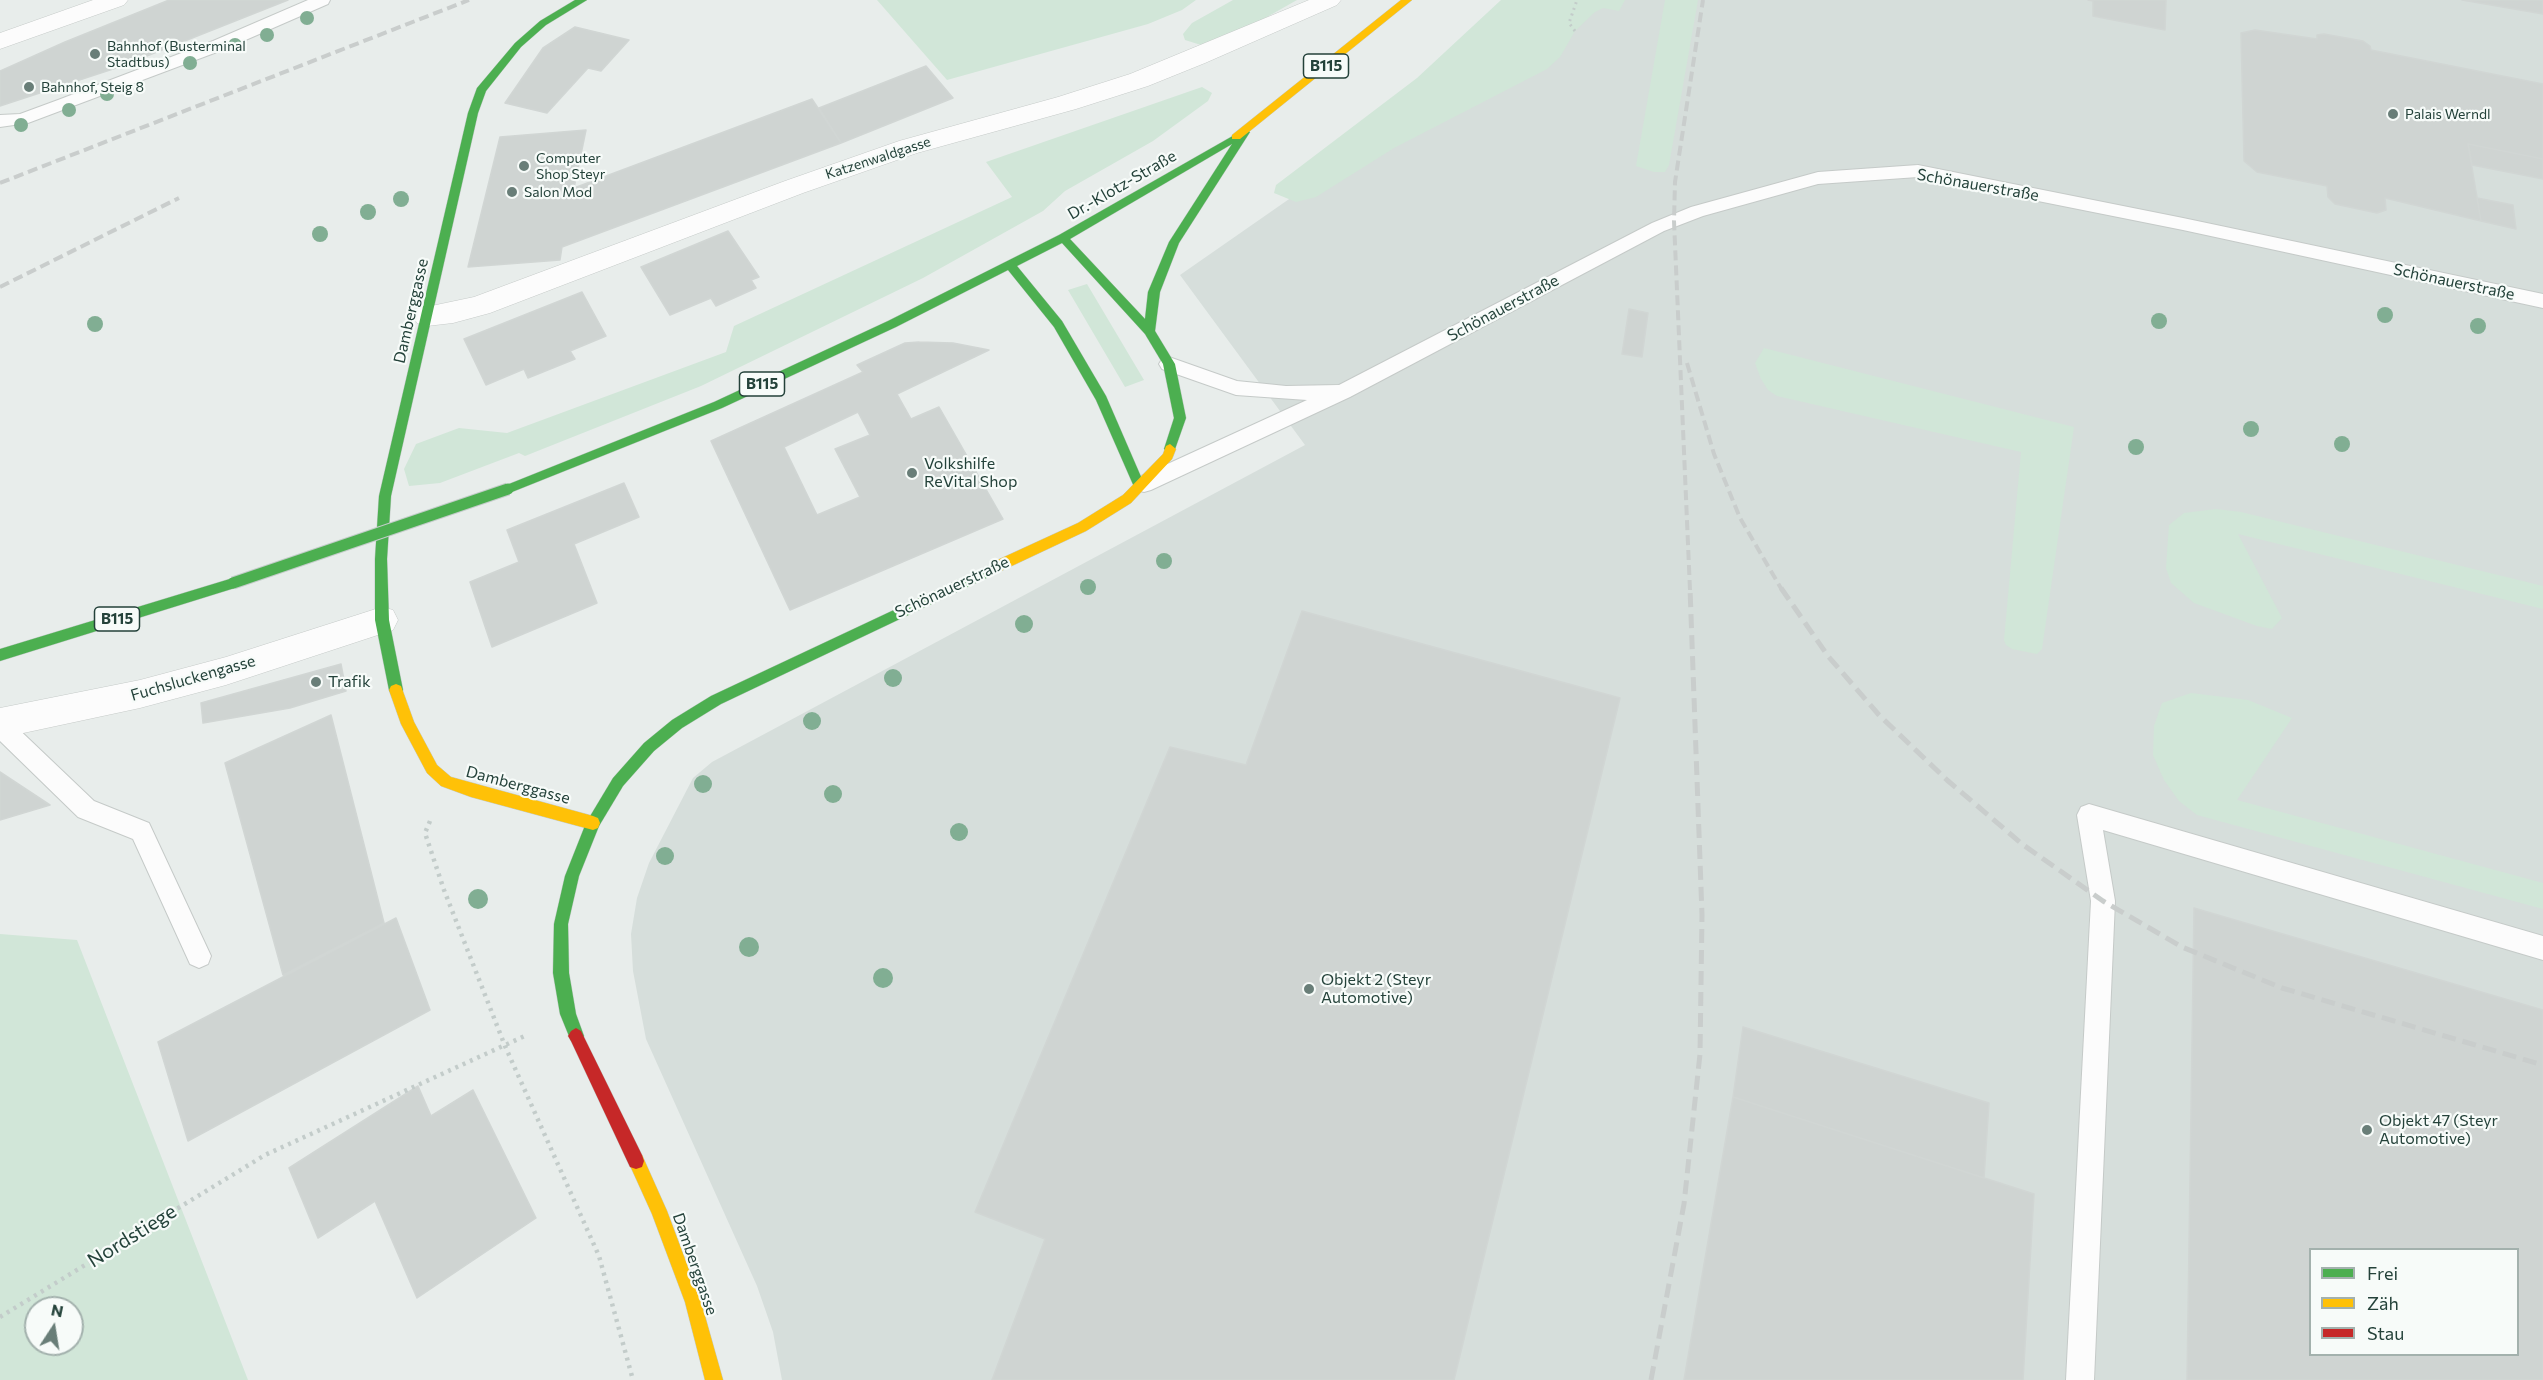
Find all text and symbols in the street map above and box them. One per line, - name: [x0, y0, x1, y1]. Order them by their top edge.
- place label: Bahnhof (Busterminal Stadtbus): [107, 38, 246, 70]
- marker: Bahnhof (Busterminal Stadtbus): [88, 47, 102, 61]
- road number: B115: [1304, 54, 1348, 78]
- place label: Bahnhof, Steig 8: [41, 79, 144, 95]
- marker: Bahnhof, Steig 8: [22, 80, 36, 94]
- place label: Palais Werndl: [2405, 106, 2491, 122]
- marker: Palais Werndl: [2386, 107, 2400, 121]
- street label: Katzenwaldgasse: [823, 133, 933, 183]
- street label: Dr.-Klotz-Straße: [1064, 146, 1180, 224]
- place label: Computer Shop Steyr: [536, 150, 605, 182]
- marker: Computer Shop Steyr: [517, 159, 531, 173]
- street label: Schönauerstraße: [1915, 165, 2041, 205]
- place label: Salon Mod: [524, 184, 592, 200]
- marker: Salon Mod: [505, 185, 519, 199]
- street label: Damberggasse: [390, 257, 432, 365]
- street label: Schönauerstraße: [2392, 260, 2516, 304]
- street label: Schönauerstraße: [1444, 271, 1562, 345]
- road number: B115: [740, 372, 784, 396]
- place label: Volkshilfe ReVital Shop: [924, 454, 1017, 492]
- marker: Volkshilfe ReVital Shop: [905, 466, 919, 480]
- street label: Schönauerstraße: [892, 552, 1012, 622]
- road number: B115: [94, 607, 140, 631]
- street label: Fuchsluckengasse: [128, 651, 258, 705]
- place label: Trafik: [328, 672, 371, 692]
- marker: Trafik: [309, 675, 323, 689]
- street label: Damberggasse: [464, 762, 572, 808]
- place label: Objekt 2 (Steyr Automotive): [1321, 970, 1431, 1008]
- marker: Objekt 2 (Steyr Automotive): [1302, 982, 1316, 996]
- place label: Objekt 47 (Steyr Automotive): [2379, 1111, 2498, 1149]
- marker: Objekt 47 (Steyr Automotive): [2360, 1123, 2374, 1137]
- street label: Nordstiege: [83, 1199, 181, 1273]
- street label: Damberggasse: [669, 1210, 721, 1318]
- legend: [2309, 1248, 2519, 1356]
- text: Frei: [2367, 1262, 2398, 1284]
- text: Zäh: [2367, 1292, 2399, 1314]
- north arrow: [24, 1296, 84, 1356]
- text: N: [50, 1299, 65, 1320]
- text: Stau: [2367, 1322, 2404, 1344]

